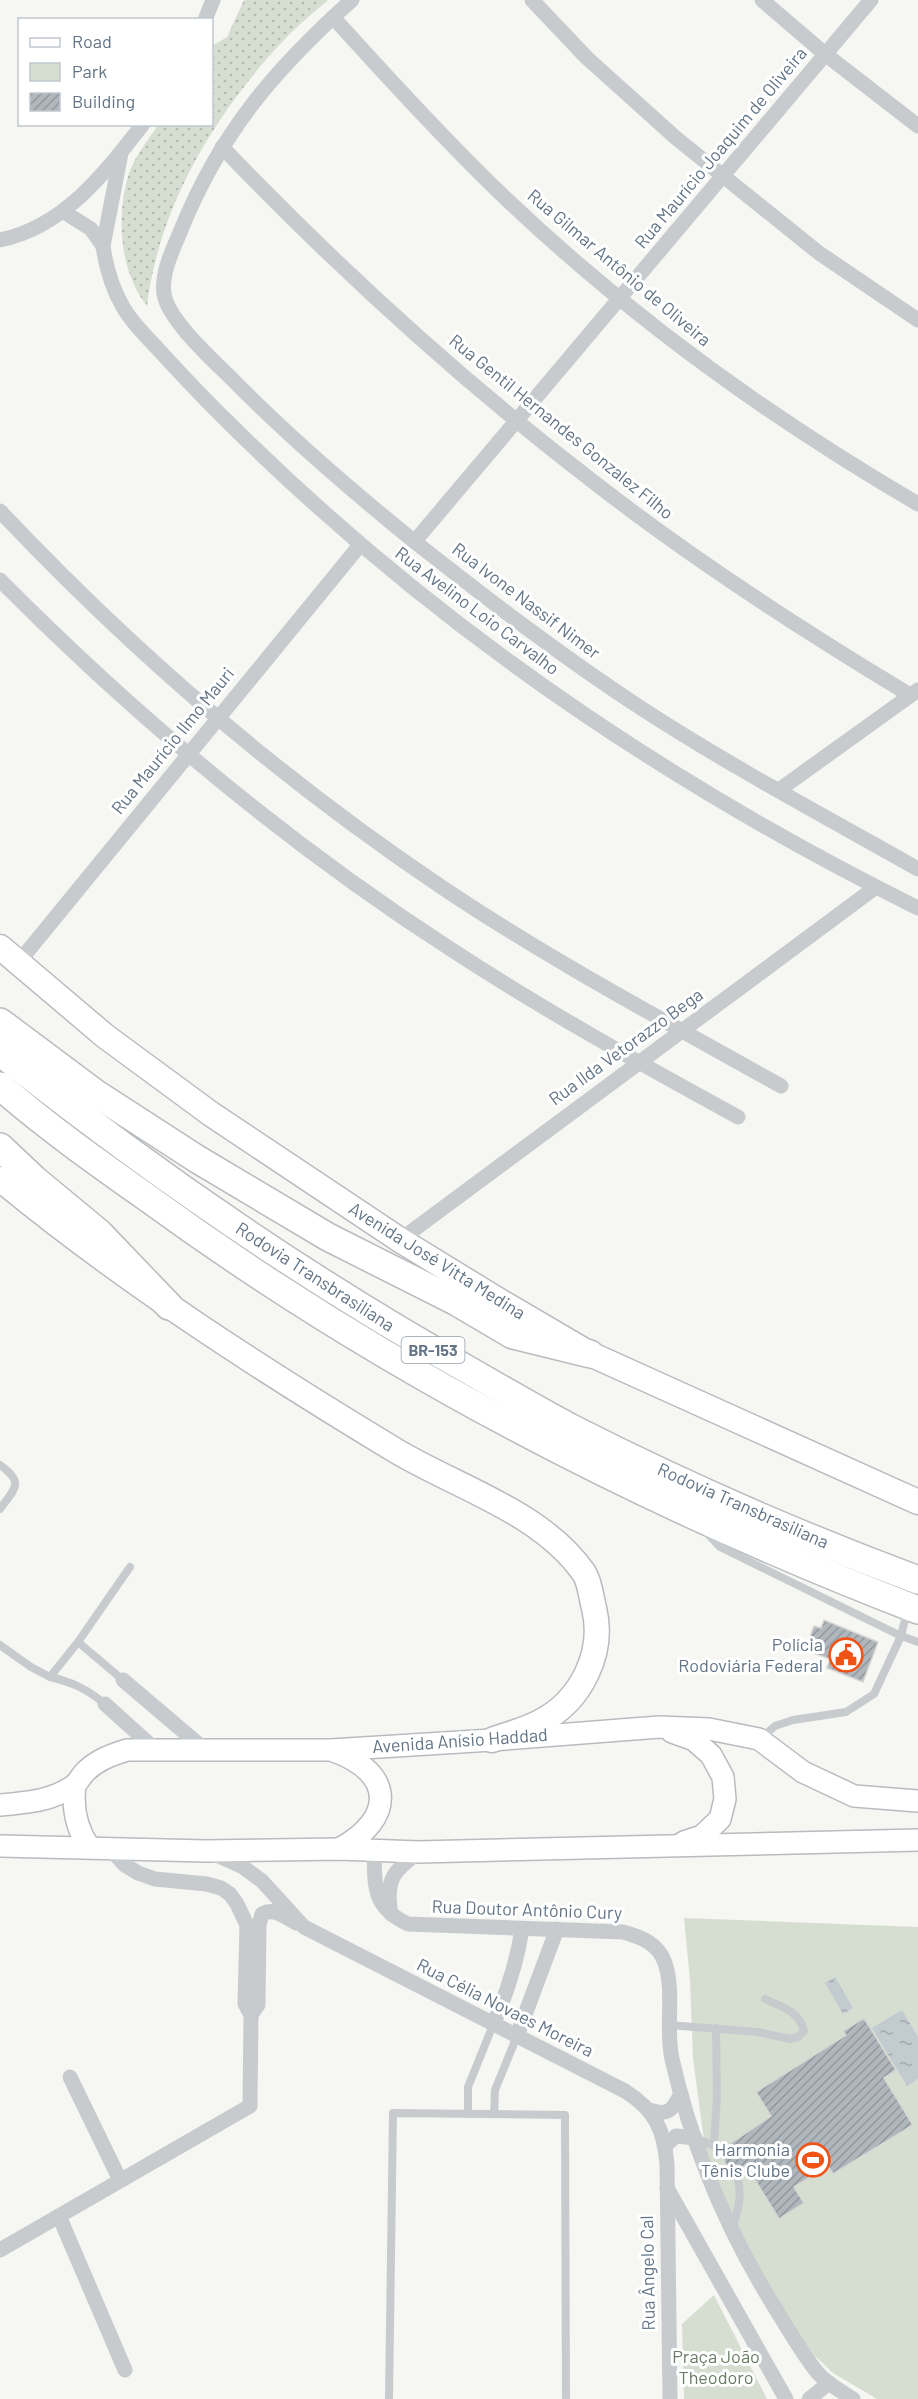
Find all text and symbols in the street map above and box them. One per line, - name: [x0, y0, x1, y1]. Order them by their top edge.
- legend: [18, 18, 213, 126]
- text: Road: [72, 30, 112, 52]
- street label: Rua Maurício Joaquim de Oliveira: [630, 42, 811, 253]
- text: Park: [72, 60, 107, 82]
- text: Building: [72, 90, 135, 112]
- street label: Rua Gilmar Antônio de Oliveira: [523, 184, 716, 350]
- street label: Rua Gentil Hernandes Gonzalez Filho: [445, 329, 678, 524]
- street label: Rua Ivone Nassif Nimer: [448, 537, 605, 663]
- street label: Rua Avelino Loio Carvalho: [391, 541, 564, 679]
- street label: Rua Maurício Ilmo Mauri: [106, 662, 238, 818]
- street label: Rua Ilda Vetorazzo Bega: [544, 983, 707, 1109]
- street label: Avenida José Vitta Medina: [345, 1197, 530, 1324]
- street label: Rodovia Transbrasiliana: [232, 1217, 399, 1336]
- road number: BR-153: [402, 1337, 464, 1363]
- street label: Rodovia Transbrasiliana: [654, 1457, 832, 1553]
- place label: Polícia Rodoviária Federal: [678, 1633, 823, 1676]
- public building icon: Polícia Rodoviária Federal: [828, 1637, 864, 1673]
- street label: Avenida Anísio Haddad: [371, 1723, 548, 1757]
- street label: Rua Doutor Antônio Cury: [431, 1895, 623, 1923]
- street label: Rua Célia Novaes Moreira: [413, 1953, 597, 2061]
- place label: Harmonia Tênis Clube: [701, 2138, 790, 2181]
- sports icon: Harmonia Tênis Clube: [795, 2142, 831, 2178]
- street label: Rua Ângelo Cal: [635, 2215, 659, 2331]
- park label: Praça João Theodoro: [672, 2345, 760, 2388]

